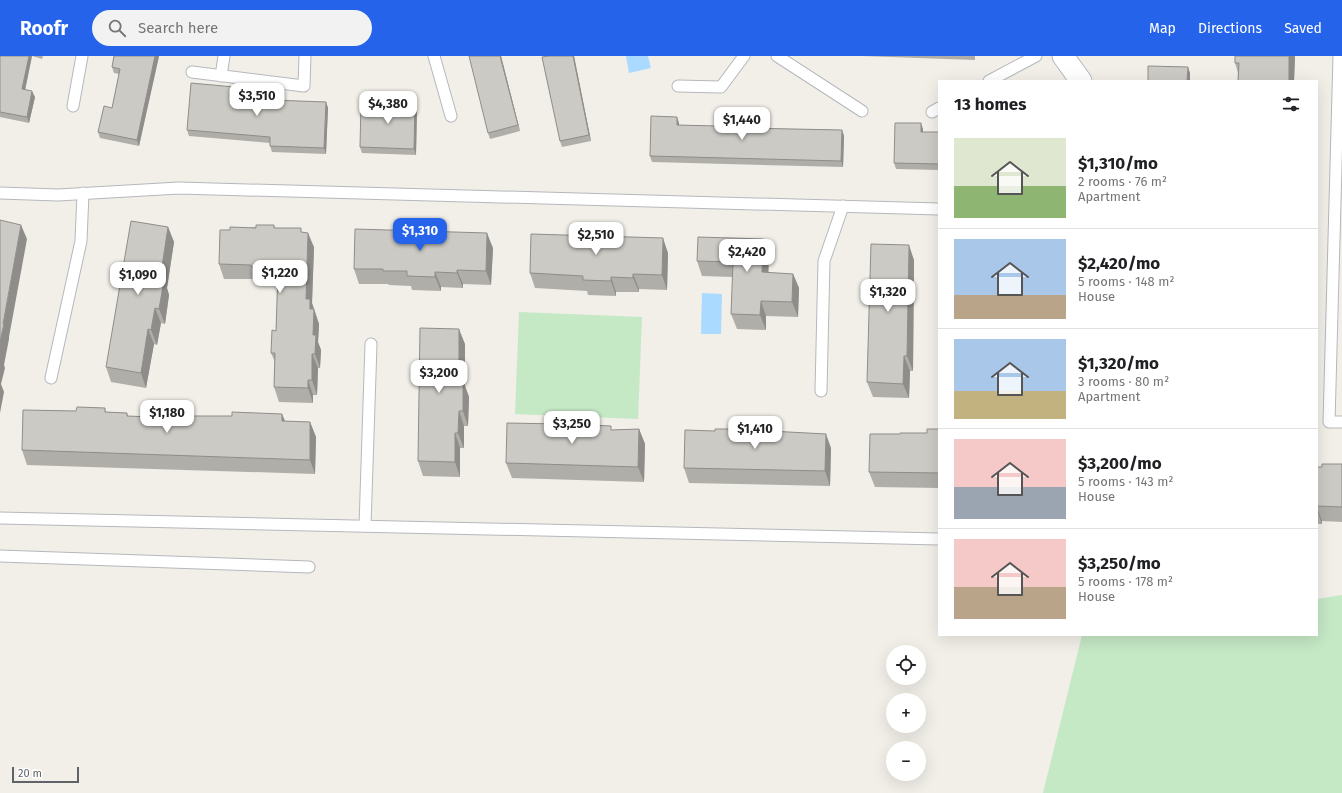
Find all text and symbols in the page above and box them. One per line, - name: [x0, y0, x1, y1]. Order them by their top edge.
- search box: [92, 10, 372, 46]
- text: Roofr: [20, 17, 68, 40]
- icon: search: [106, 17, 128, 39]
- text: Search here: [138, 19, 218, 37]
- text: Map: [1149, 20, 1176, 37]
- text: Directions: [1198, 20, 1262, 37]
- text: Saved: [1284, 20, 1322, 37]
- pin: $3,510: [224, 83, 290, 117]
- text: $3,510: [238, 88, 276, 103]
- pin: $4,380: [355, 91, 421, 125]
- icon: filters: [1280, 93, 1302, 115]
- text: 13 homes: [954, 94, 1026, 115]
- text: $4,380: [368, 96, 408, 111]
- pin: $1,440: [709, 107, 775, 141]
- text: $1,440: [723, 112, 761, 127]
- text: $1,310/mo: [1078, 153, 1158, 174]
- icon: home: [986, 154, 1034, 202]
- text: 2 rooms · 76 m²: [1078, 174, 1167, 189]
- text: Apartment: [1078, 189, 1140, 204]
- pin: $1,310: [387, 218, 453, 252]
- pin: $2,510: [563, 222, 629, 256]
- text: $1,310: [402, 223, 438, 238]
- text: $2,510: [578, 227, 614, 242]
- pin: $2,420: [714, 239, 780, 273]
- text: $2,420: [728, 244, 766, 259]
- text: $2,420/mo: [1078, 253, 1160, 274]
- icon: home: [986, 255, 1034, 303]
- pin: $1,220: [247, 260, 313, 294]
- pin: $1,090: [105, 262, 171, 296]
- text: $1,220: [262, 265, 298, 280]
- text: $1,090: [119, 267, 157, 282]
- text: 5 rooms · 148 m²: [1078, 274, 1174, 289]
- pin: $1,320: [855, 279, 921, 313]
- text: $1,320: [870, 284, 907, 299]
- text: House: [1078, 289, 1115, 304]
- text: $1,320/mo: [1078, 353, 1159, 374]
- icon: home: [986, 355, 1034, 403]
- pin: $3,200: [406, 360, 472, 394]
- text: $3,200: [420, 365, 458, 380]
- text: 3 rooms · 80 m²: [1078, 374, 1169, 389]
- text: Apartment: [1078, 389, 1140, 404]
- pin: $1,180: [134, 400, 200, 434]
- text: $1,180: [149, 405, 185, 420]
- pin: $3,250: [539, 411, 605, 445]
- text: $3,250: [553, 416, 591, 431]
- pin: $1,410: [722, 416, 788, 450]
- text: $1,410: [737, 421, 773, 436]
- text: $3,200/mo: [1078, 453, 1162, 474]
- icon: home: [986, 455, 1034, 503]
- text: 5 rooms · 143 m²: [1078, 474, 1174, 489]
- text: House: [1078, 489, 1115, 504]
- text: $3,250/mo: [1078, 553, 1161, 574]
- icon: home: [986, 555, 1034, 603]
- text: 5 rooms · 178 m²: [1078, 574, 1173, 589]
- text: House: [1078, 589, 1115, 604]
- map controls: [886, 645, 926, 781]
- button: locate: [886, 645, 926, 685]
- button: +: [886, 693, 926, 733]
- button: −: [886, 741, 926, 781]
- scale bar: [12, 765, 79, 784]
- text: 20 m: [18, 767, 42, 780]

